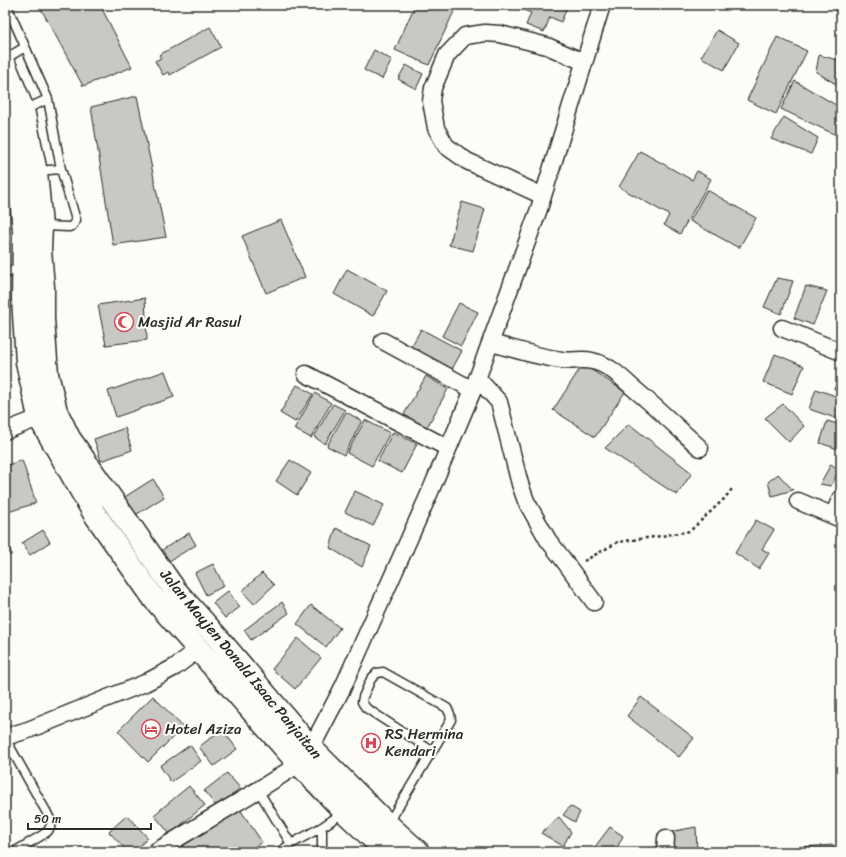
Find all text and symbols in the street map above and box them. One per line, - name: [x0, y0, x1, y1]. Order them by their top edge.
- place label: Masjid Ar Rasul: [138, 309, 242, 335]
- mosque icon: Masjid Ar Rasul: [113, 311, 135, 333]
- street label: Jalan Mayjen Donald Isaac Panjaitan: [153, 562, 329, 765]
- place label: Hotel Aziza: [165, 716, 242, 742]
- hotel icon: Hotel Aziza: [140, 718, 162, 740]
- place label: RS Hermina Kendari: [385, 721, 464, 764]
- hospital icon: RS Hermina Kendari: [360, 732, 382, 754]
- scale bar: [28, 805, 151, 831]
- text: 50 m: [34, 808, 61, 830]

